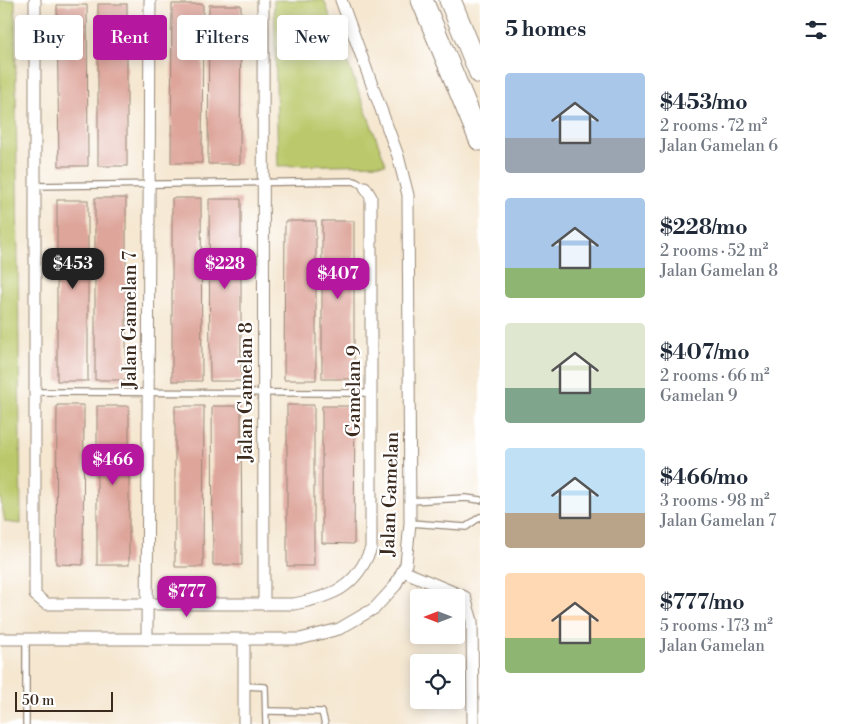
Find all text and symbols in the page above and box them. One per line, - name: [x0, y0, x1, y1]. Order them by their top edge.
- chip: Buy: [15, 15, 83, 60]
- chip: Rent: [93, 15, 167, 60]
- chip: Filters: [177, 15, 267, 60]
- chip: New: [277, 15, 348, 60]
- icon: filters: [802, 16, 830, 44]
- text: 5 homes: [505, 17, 586, 43]
- text: $453/mo: [660, 90, 748, 116]
- icon: home: [545, 93, 605, 153]
- text: 2 rooms · 72 m²: [660, 116, 767, 136]
- text: Jalan Gamelan 6: [660, 136, 778, 156]
- text: $228/mo: [660, 215, 748, 241]
- icon: home: [545, 218, 605, 278]
- text: 2 rooms · 52 m²: [660, 241, 768, 261]
- pin: $453: [43, 248, 103, 290]
- pin: $228: [195, 248, 255, 290]
- street label: Jalan Gamelan 7: [118, 251, 142, 390]
- text: $453: [53, 254, 93, 274]
- text: $228: [205, 254, 245, 274]
- pin: $407: [308, 258, 368, 300]
- text: Jalan Gamelan 8: [660, 261, 778, 281]
- text: $407: [317, 264, 359, 284]
- street label: Jalan Gamelan 8: [234, 322, 258, 463]
- text: $407/mo: [660, 340, 750, 366]
- icon: home: [545, 343, 605, 403]
- street label: Gamelan 9: [342, 345, 366, 437]
- text: 2 rooms · 66 m²: [660, 366, 770, 386]
- text: Gamelan 9: [660, 386, 737, 406]
- street label: Jalan Gamelan: [376, 431, 404, 558]
- pin: $466: [83, 444, 143, 486]
- text: $466: [93, 450, 133, 470]
- text: $466/mo: [660, 465, 748, 491]
- icon: home: [545, 468, 605, 528]
- text: 3 rooms · 98 m²: [660, 491, 770, 511]
- text: Jalan Gamelan 7: [660, 511, 776, 531]
- pin: $777: [157, 576, 217, 618]
- text: $777: [168, 582, 206, 602]
- north arrow: [410, 589, 465, 644]
- map controls: [410, 589, 465, 709]
- text: $777/mo: [660, 590, 745, 616]
- icon: home: [545, 593, 605, 653]
- text: 5 rooms · 173 m²: [660, 616, 773, 636]
- text: Jalan Gamelan: [660, 636, 765, 656]
- button: locate: [410, 654, 465, 709]
- scale bar: [15, 689, 112, 712]
- text: 50 m: [22, 692, 54, 710]

